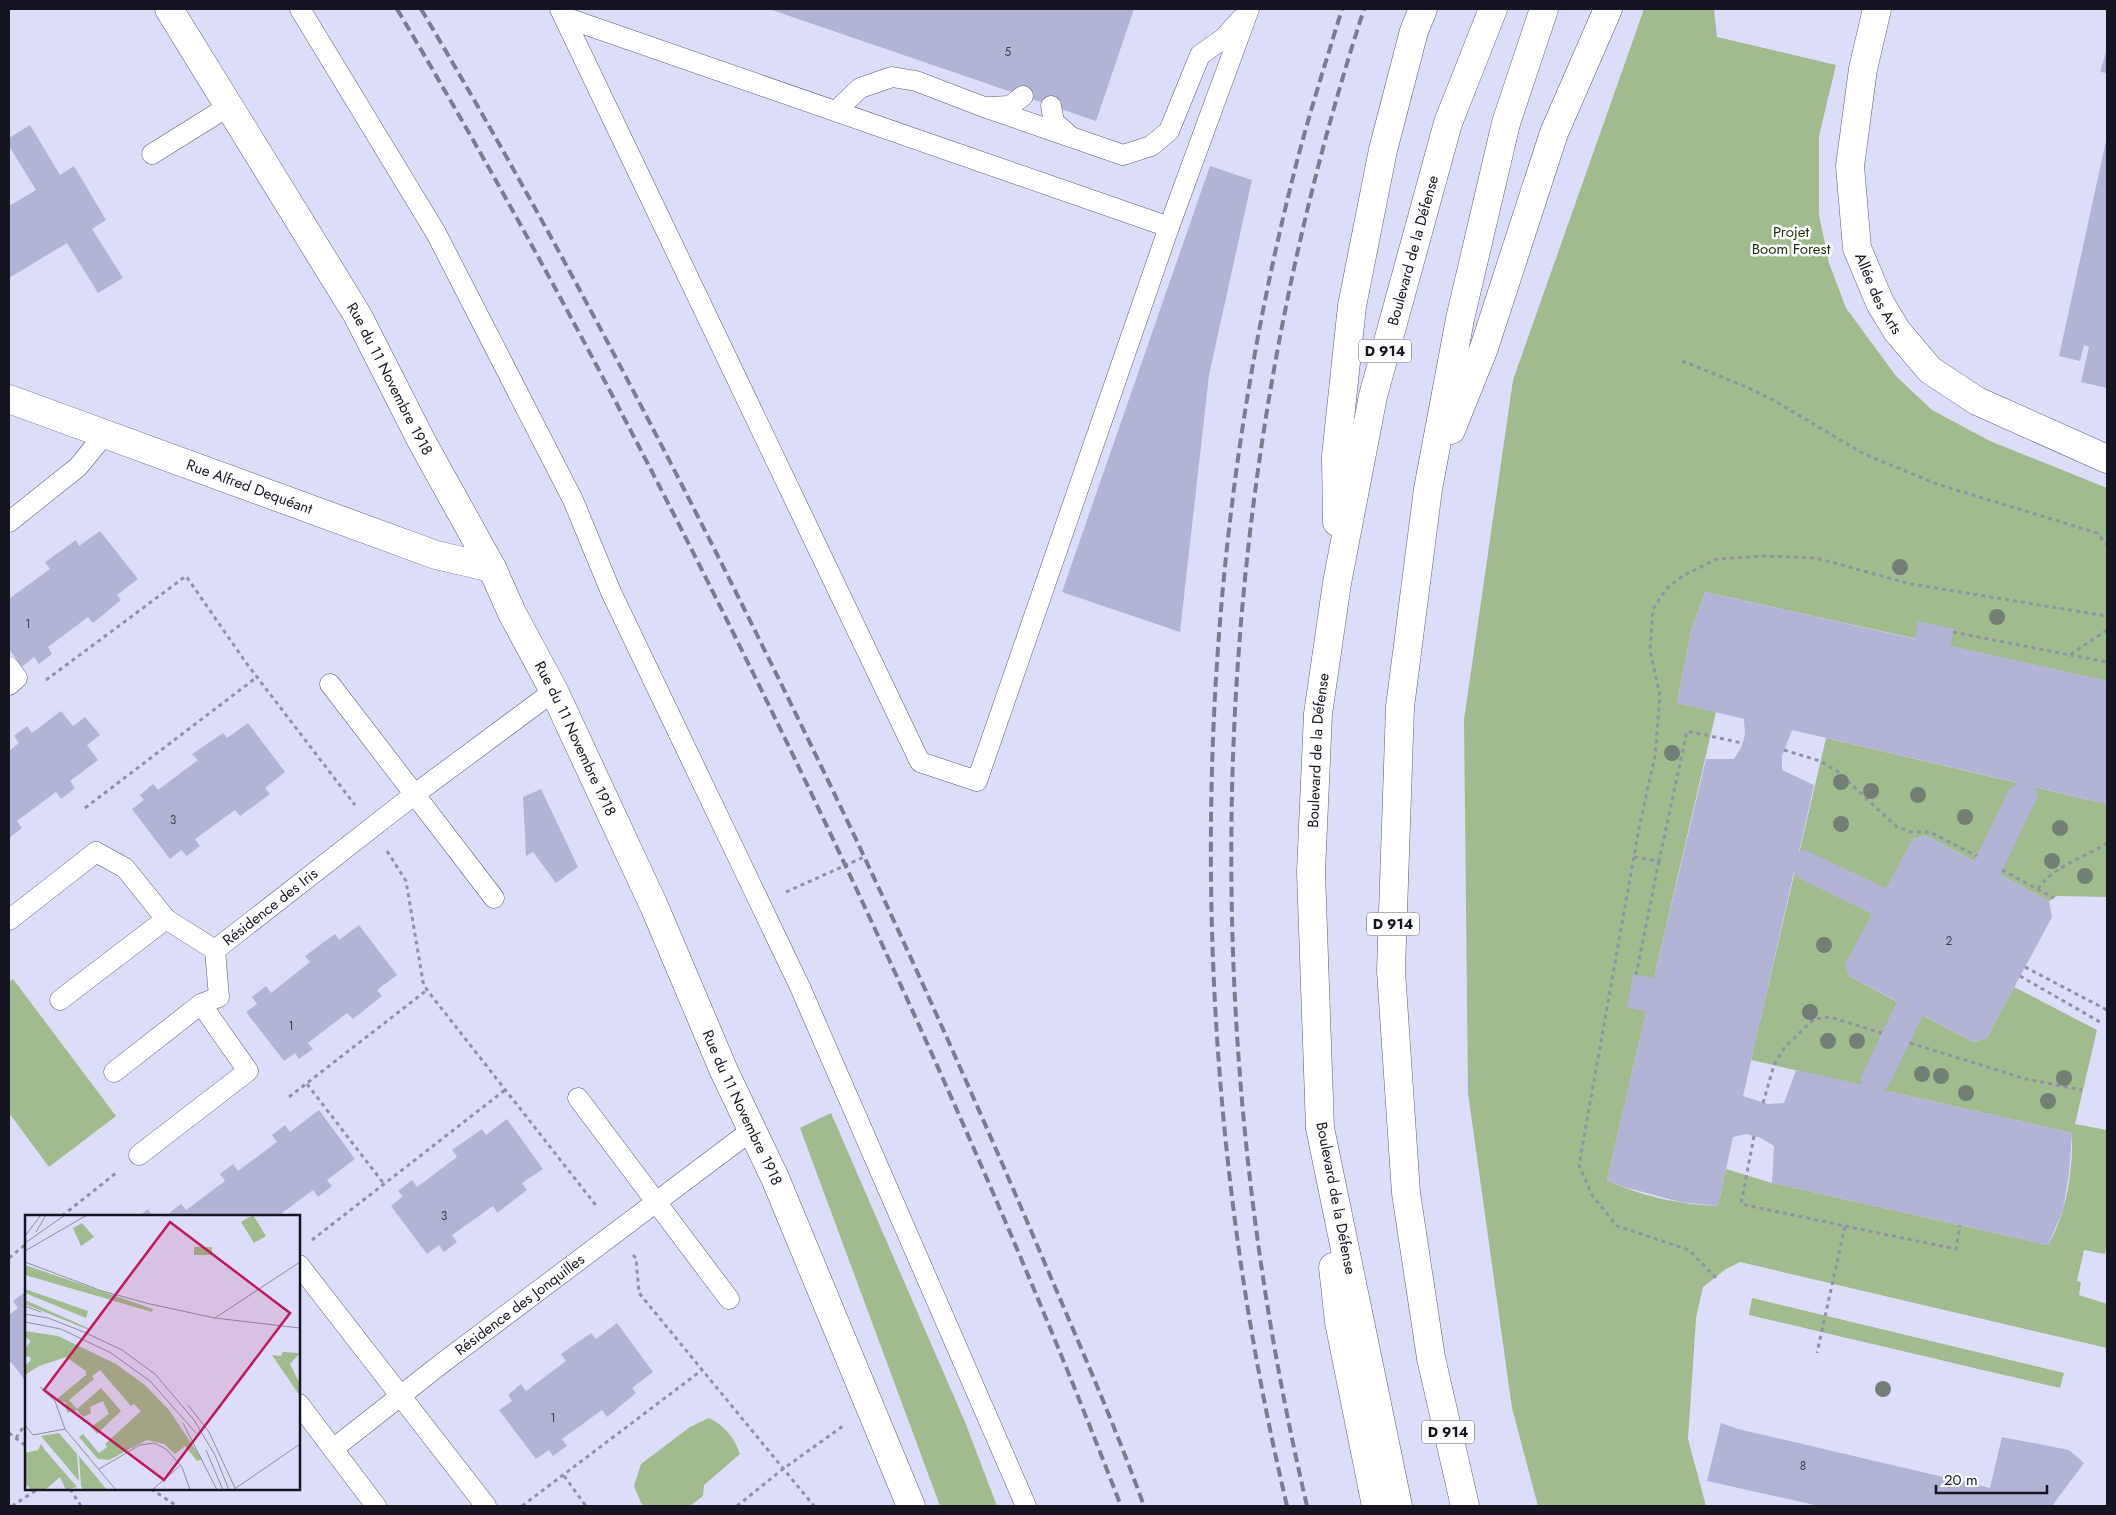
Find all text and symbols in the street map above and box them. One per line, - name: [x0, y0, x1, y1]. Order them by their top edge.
- house number: 5: [1005, 43, 1012, 61]
- street label: Boulevard de la Défense: [1382, 173, 1444, 328]
- park label: Projet Boom Forest: [1752, 221, 1831, 260]
- street label: Allée des Arts: [1849, 249, 1907, 338]
- street label: Rue du 11 Novembre 1918: [341, 298, 438, 459]
- road number: D 914: [1359, 340, 1411, 362]
- street label: Rue Alfred Dequéant: [183, 454, 316, 520]
- house number: 1: [25, 615, 31, 633]
- street label: Rue du 11 Novembre 1918: [529, 657, 622, 820]
- street label: Boulevard de la Défense: [1302, 671, 1335, 828]
- house number: 3: [170, 811, 177, 829]
- street label: Résidence des Iris: [218, 863, 322, 951]
- road number: D 914: [1367, 912, 1419, 936]
- house number: 2: [1946, 932, 1953, 950]
- house number: 1: [288, 1017, 294, 1035]
- street label: Rue du 11 Novembre 1918: [697, 1026, 788, 1189]
- street label: Boulevard de la Défense: [1310, 1120, 1362, 1276]
- house number: 3: [441, 1207, 448, 1225]
- inset map: [25, 1215, 300, 1490]
- street label: Résidence des Jonquilles: [450, 1249, 589, 1361]
- house number: 1: [550, 1409, 556, 1427]
- road number: D 914: [1422, 1420, 1474, 1444]
- house number: 8: [1800, 1457, 1806, 1475]
- scale bar: [1936, 1462, 2047, 1494]
- text: 20 m: [1944, 1469, 1978, 1491]

